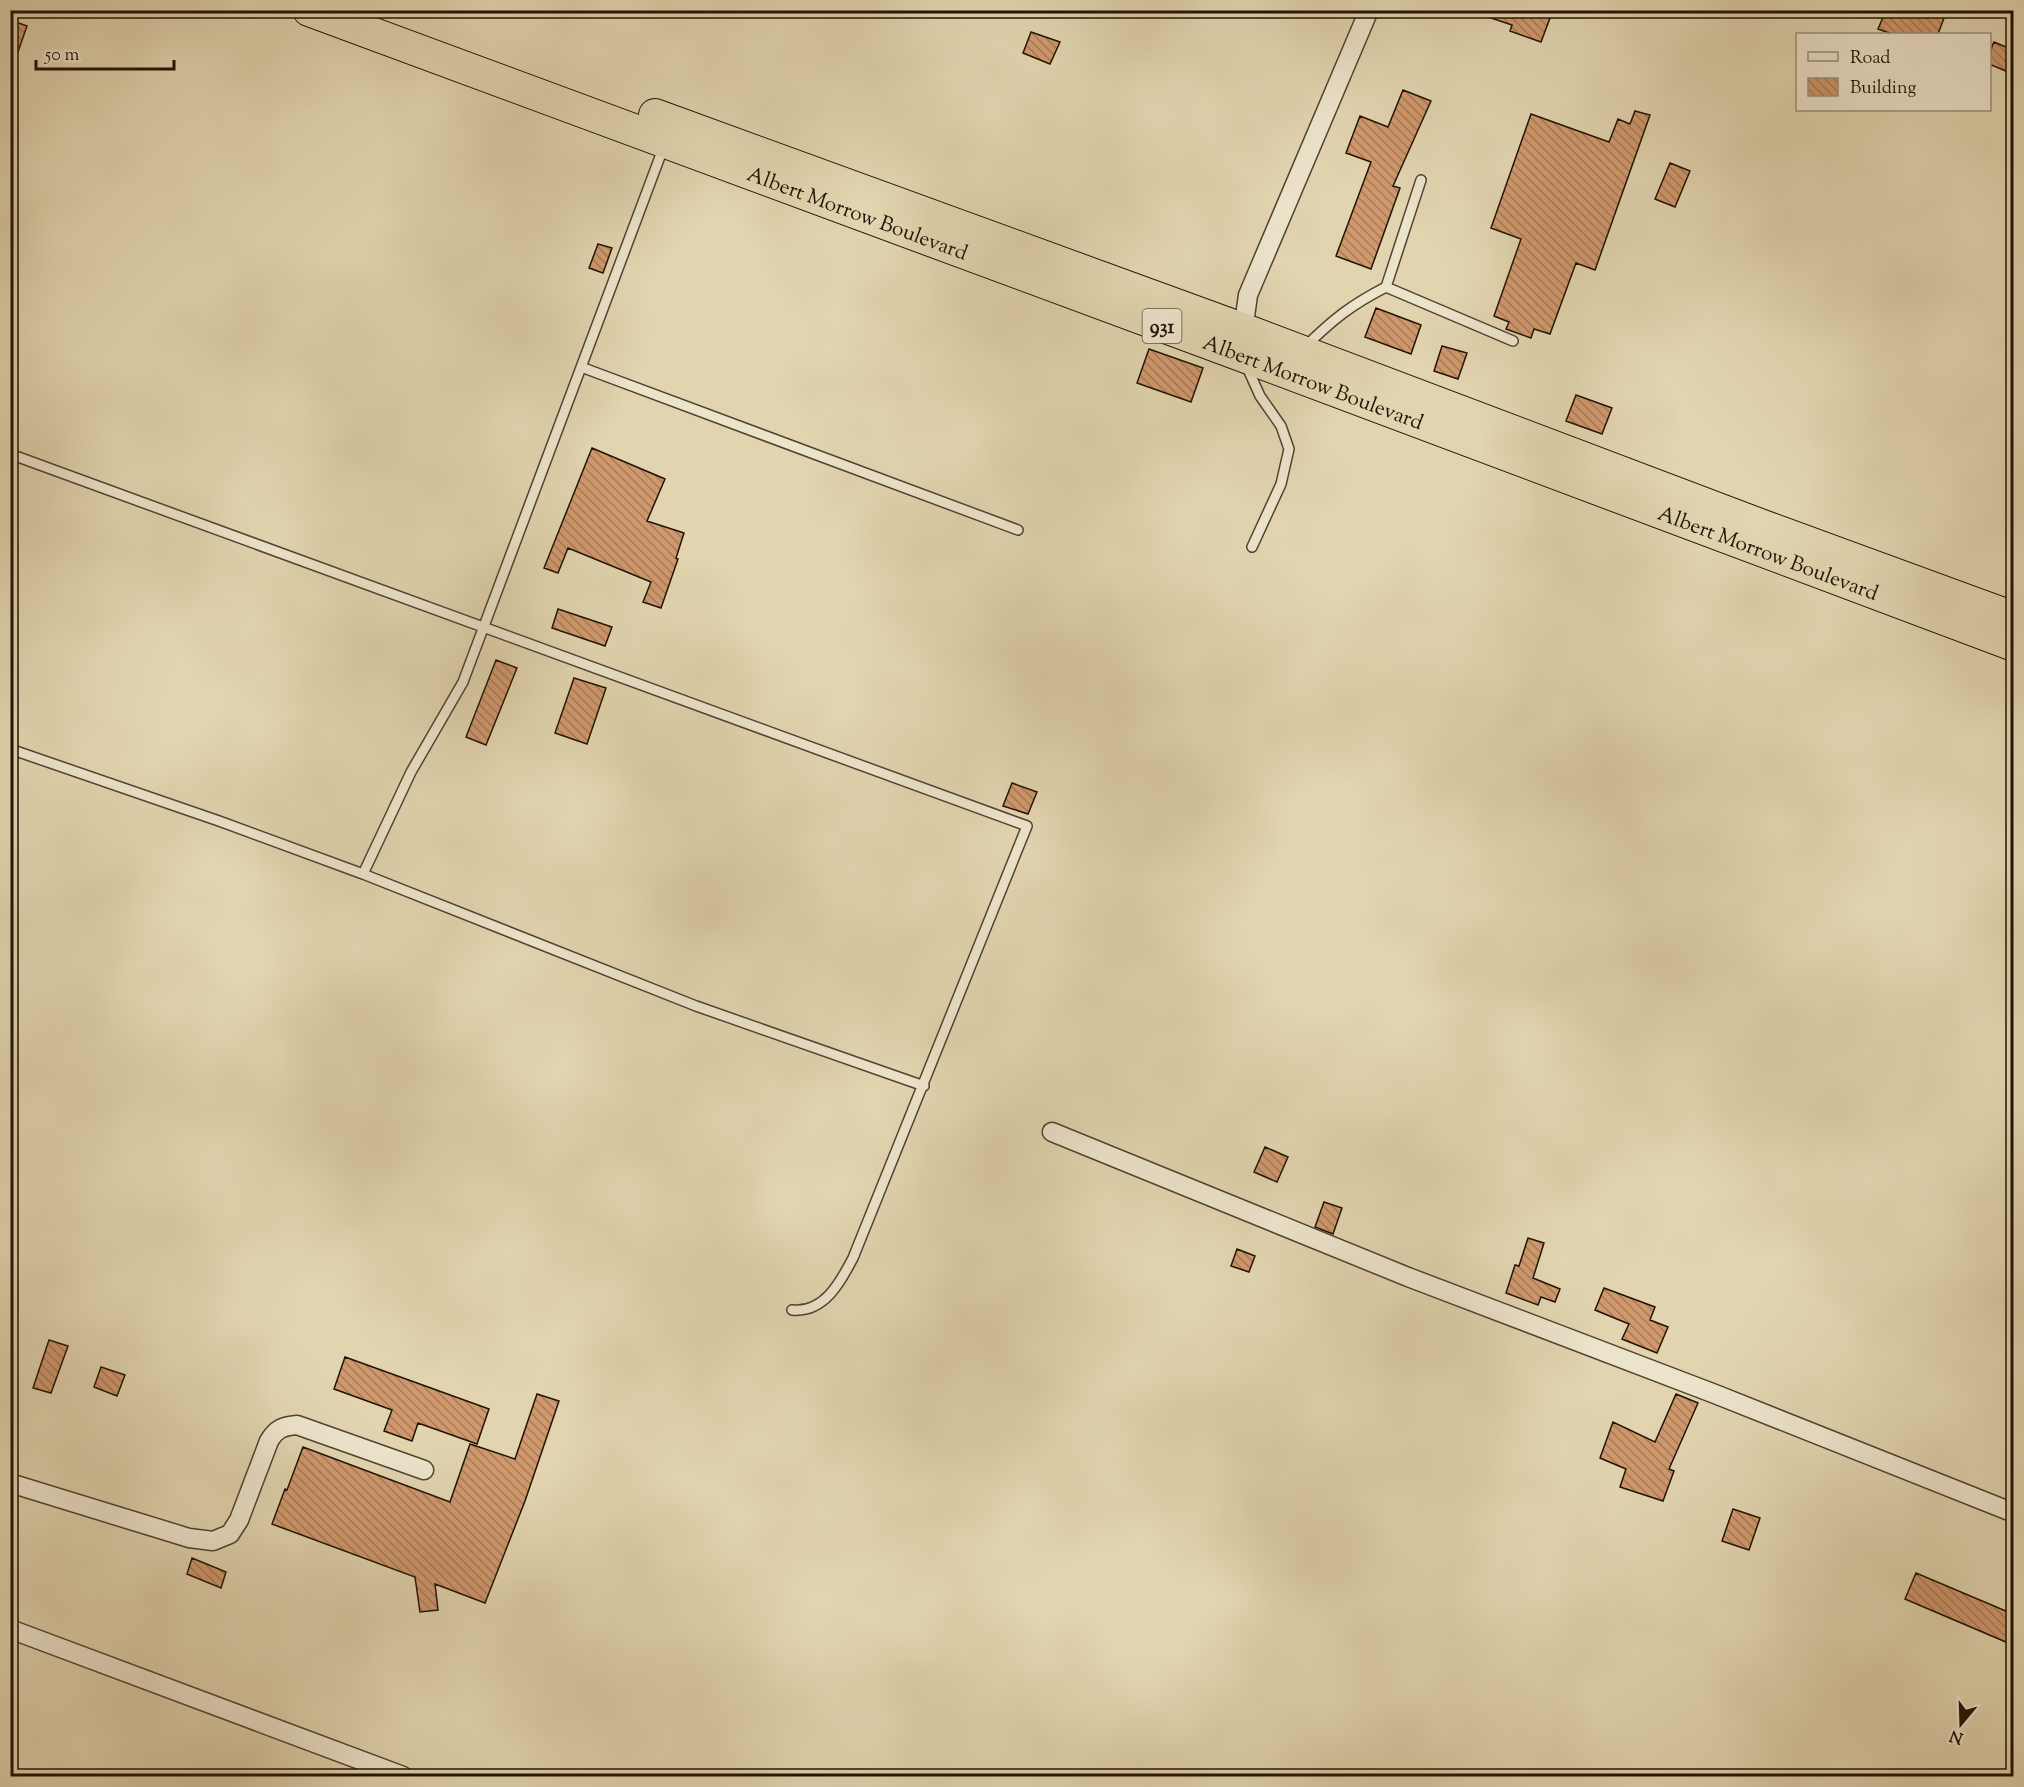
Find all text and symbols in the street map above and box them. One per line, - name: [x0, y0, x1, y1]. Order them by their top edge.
- scale bar: [36, 33, 174, 71]
- legend: [1796, 33, 1991, 111]
- text: 50 m: [44, 43, 80, 69]
- text: Road: [1850, 46, 1890, 72]
- text: Building: [1850, 76, 1916, 102]
- street label: Albert Morrow Boulevard: [742, 160, 972, 270]
- road number: 931: [1142, 309, 1182, 343]
- street label: Albert Morrow Boulevard: [1198, 329, 1427, 439]
- street label: Albert Morrow Boulevard: [1653, 500, 1882, 610]
- north arrow: [1931, 1694, 1991, 1754]
- text: N: [1947, 1723, 1967, 1749]

